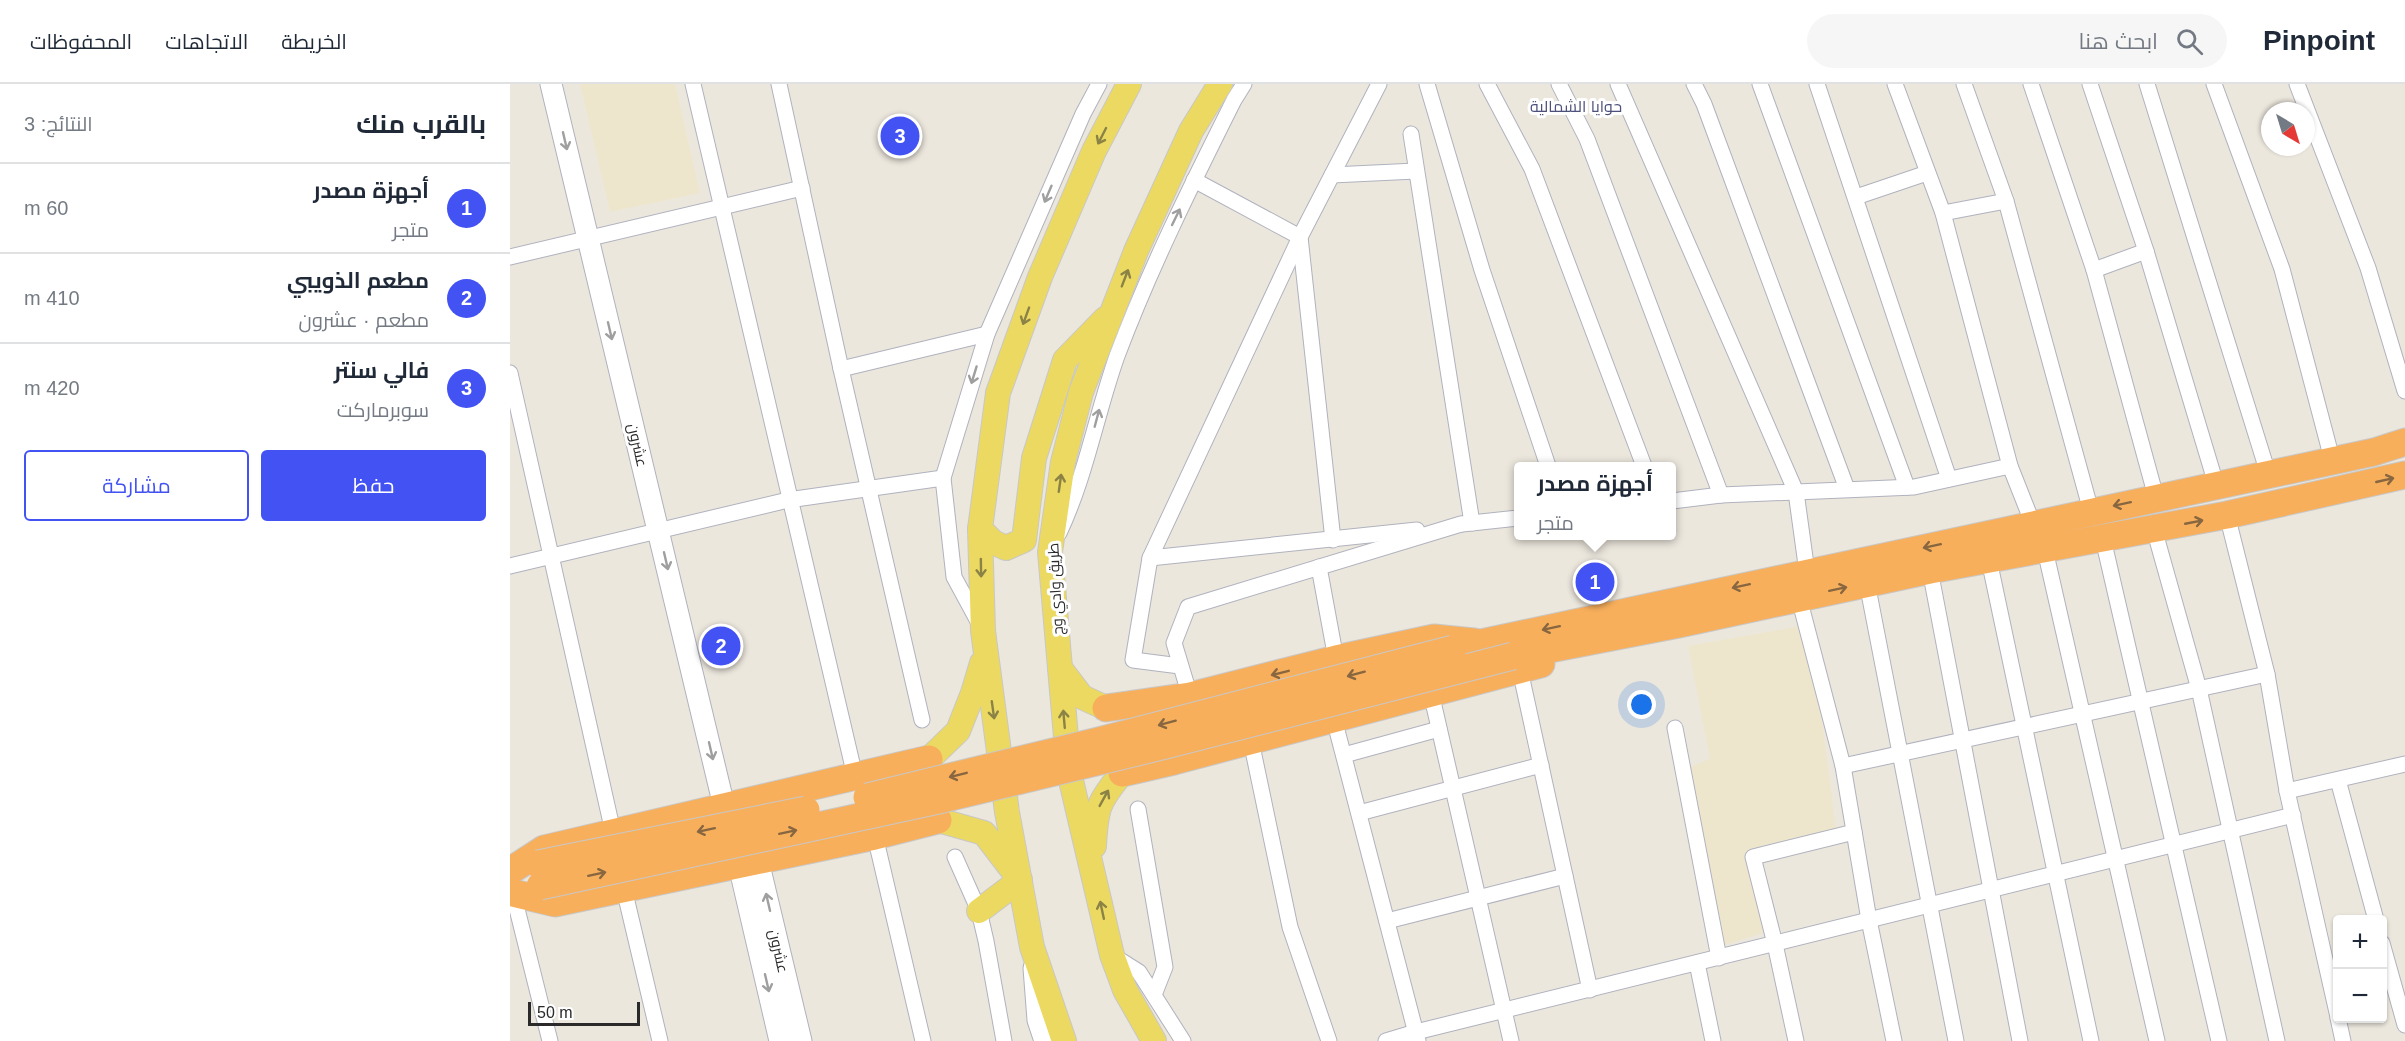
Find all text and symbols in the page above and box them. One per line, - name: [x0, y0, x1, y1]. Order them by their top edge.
- search box: [1807, 14, 2227, 68]
- icon: search: [2173, 25, 2206, 58]
- text: Pinpoint: [2263, 25, 2375, 56]
- text: ابحث هنا: [2078, 29, 2158, 54]
- text: المحفوظات: [30, 30, 132, 53]
- text: الاتجاهات: [165, 30, 248, 53]
- text: الخريطة: [281, 30, 347, 53]
- district label: حوايا الشمالية: [1530, 98, 1622, 116]
- north arrow: [2261, 102, 2315, 156]
- text: بالقرب منك: [356, 109, 486, 139]
- text: النتائج: 3: [24, 113, 93, 135]
- pin: 3: [880, 113, 920, 158]
- one-way arrow: [1096, 127, 1108, 144]
- one-way arrow: [559, 131, 571, 150]
- text: أجهزة مصدر: [313, 178, 429, 203]
- one-way arrow: [1042, 185, 1053, 203]
- text: 60 m: [24, 197, 68, 219]
- text: 1: [461, 197, 472, 219]
- one-way arrow: [1171, 209, 1183, 227]
- text: متجر: [392, 219, 429, 241]
- text: مطعم الذويبي: [287, 268, 429, 293]
- one-way arrow: [1120, 269, 1131, 287]
- text: 410 m: [24, 287, 80, 309]
- text: 2: [461, 287, 472, 309]
- one-way arrow: [1019, 306, 1030, 324]
- text: مطعم · عشرون: [299, 309, 429, 331]
- one-way arrow: [605, 321, 617, 340]
- text: فالي سنتر: [334, 358, 429, 383]
- one-way arrow: [968, 365, 979, 384]
- text: 420 m: [24, 377, 80, 399]
- text: 3: [461, 377, 472, 399]
- text: سوبرماركت: [337, 399, 429, 421]
- one-way arrow: [1092, 409, 1103, 428]
- street label: عشرون: [623, 422, 651, 469]
- button: مشاركة: [24, 450, 249, 521]
- button: حفظ: [261, 450, 486, 521]
- popup: [1514, 462, 1676, 540]
- text: أجهزة مصدر: [1537, 471, 1653, 496]
- one-way arrow: [1055, 473, 1066, 493]
- one-way arrow: [2375, 473, 2394, 485]
- one-way arrow: [2113, 499, 2132, 511]
- text: متجر: [1537, 512, 1574, 534]
- one-way arrow: [2184, 516, 2204, 527]
- one-way arrow: [1923, 540, 1942, 552]
- street label: طريق وادي وج: [1044, 542, 1070, 636]
- one-way arrow: [660, 551, 672, 570]
- one-way arrow: [976, 557, 987, 577]
- pin: 1: [1576, 560, 1614, 604]
- one-way arrow: [1732, 581, 1751, 592]
- one-way arrow: [1828, 583, 1847, 595]
- one-way arrow: [1541, 622, 1560, 634]
- pin: 2: [702, 624, 740, 668]
- one-way arrow: [1270, 668, 1289, 679]
- one-way arrow: [1347, 669, 1366, 681]
- your location: [1627, 690, 1656, 719]
- one-way arrow: [987, 700, 998, 719]
- one-way arrow: [1058, 709, 1069, 729]
- one-way arrow: [1158, 718, 1177, 729]
- one-way arrow: [706, 740, 717, 760]
- one-way arrow: [948, 770, 967, 782]
- one-way arrow: [1098, 790, 1110, 807]
- one-way arrow: [696, 825, 716, 836]
- one-way arrow: [778, 826, 797, 838]
- one-way arrow: [588, 867, 607, 879]
- one-way arrow: [761, 893, 773, 912]
- one-way arrow: [1096, 900, 1107, 920]
- map controls: [2333, 915, 2387, 1023]
- button: +: [2333, 915, 2387, 969]
- street label: عشرون: [764, 928, 792, 975]
- button: −: [2333, 969, 2387, 1023]
- one-way arrow: [761, 973, 773, 992]
- scale bar: [528, 999, 640, 1026]
- text: 50 m: [537, 1004, 573, 1021]

